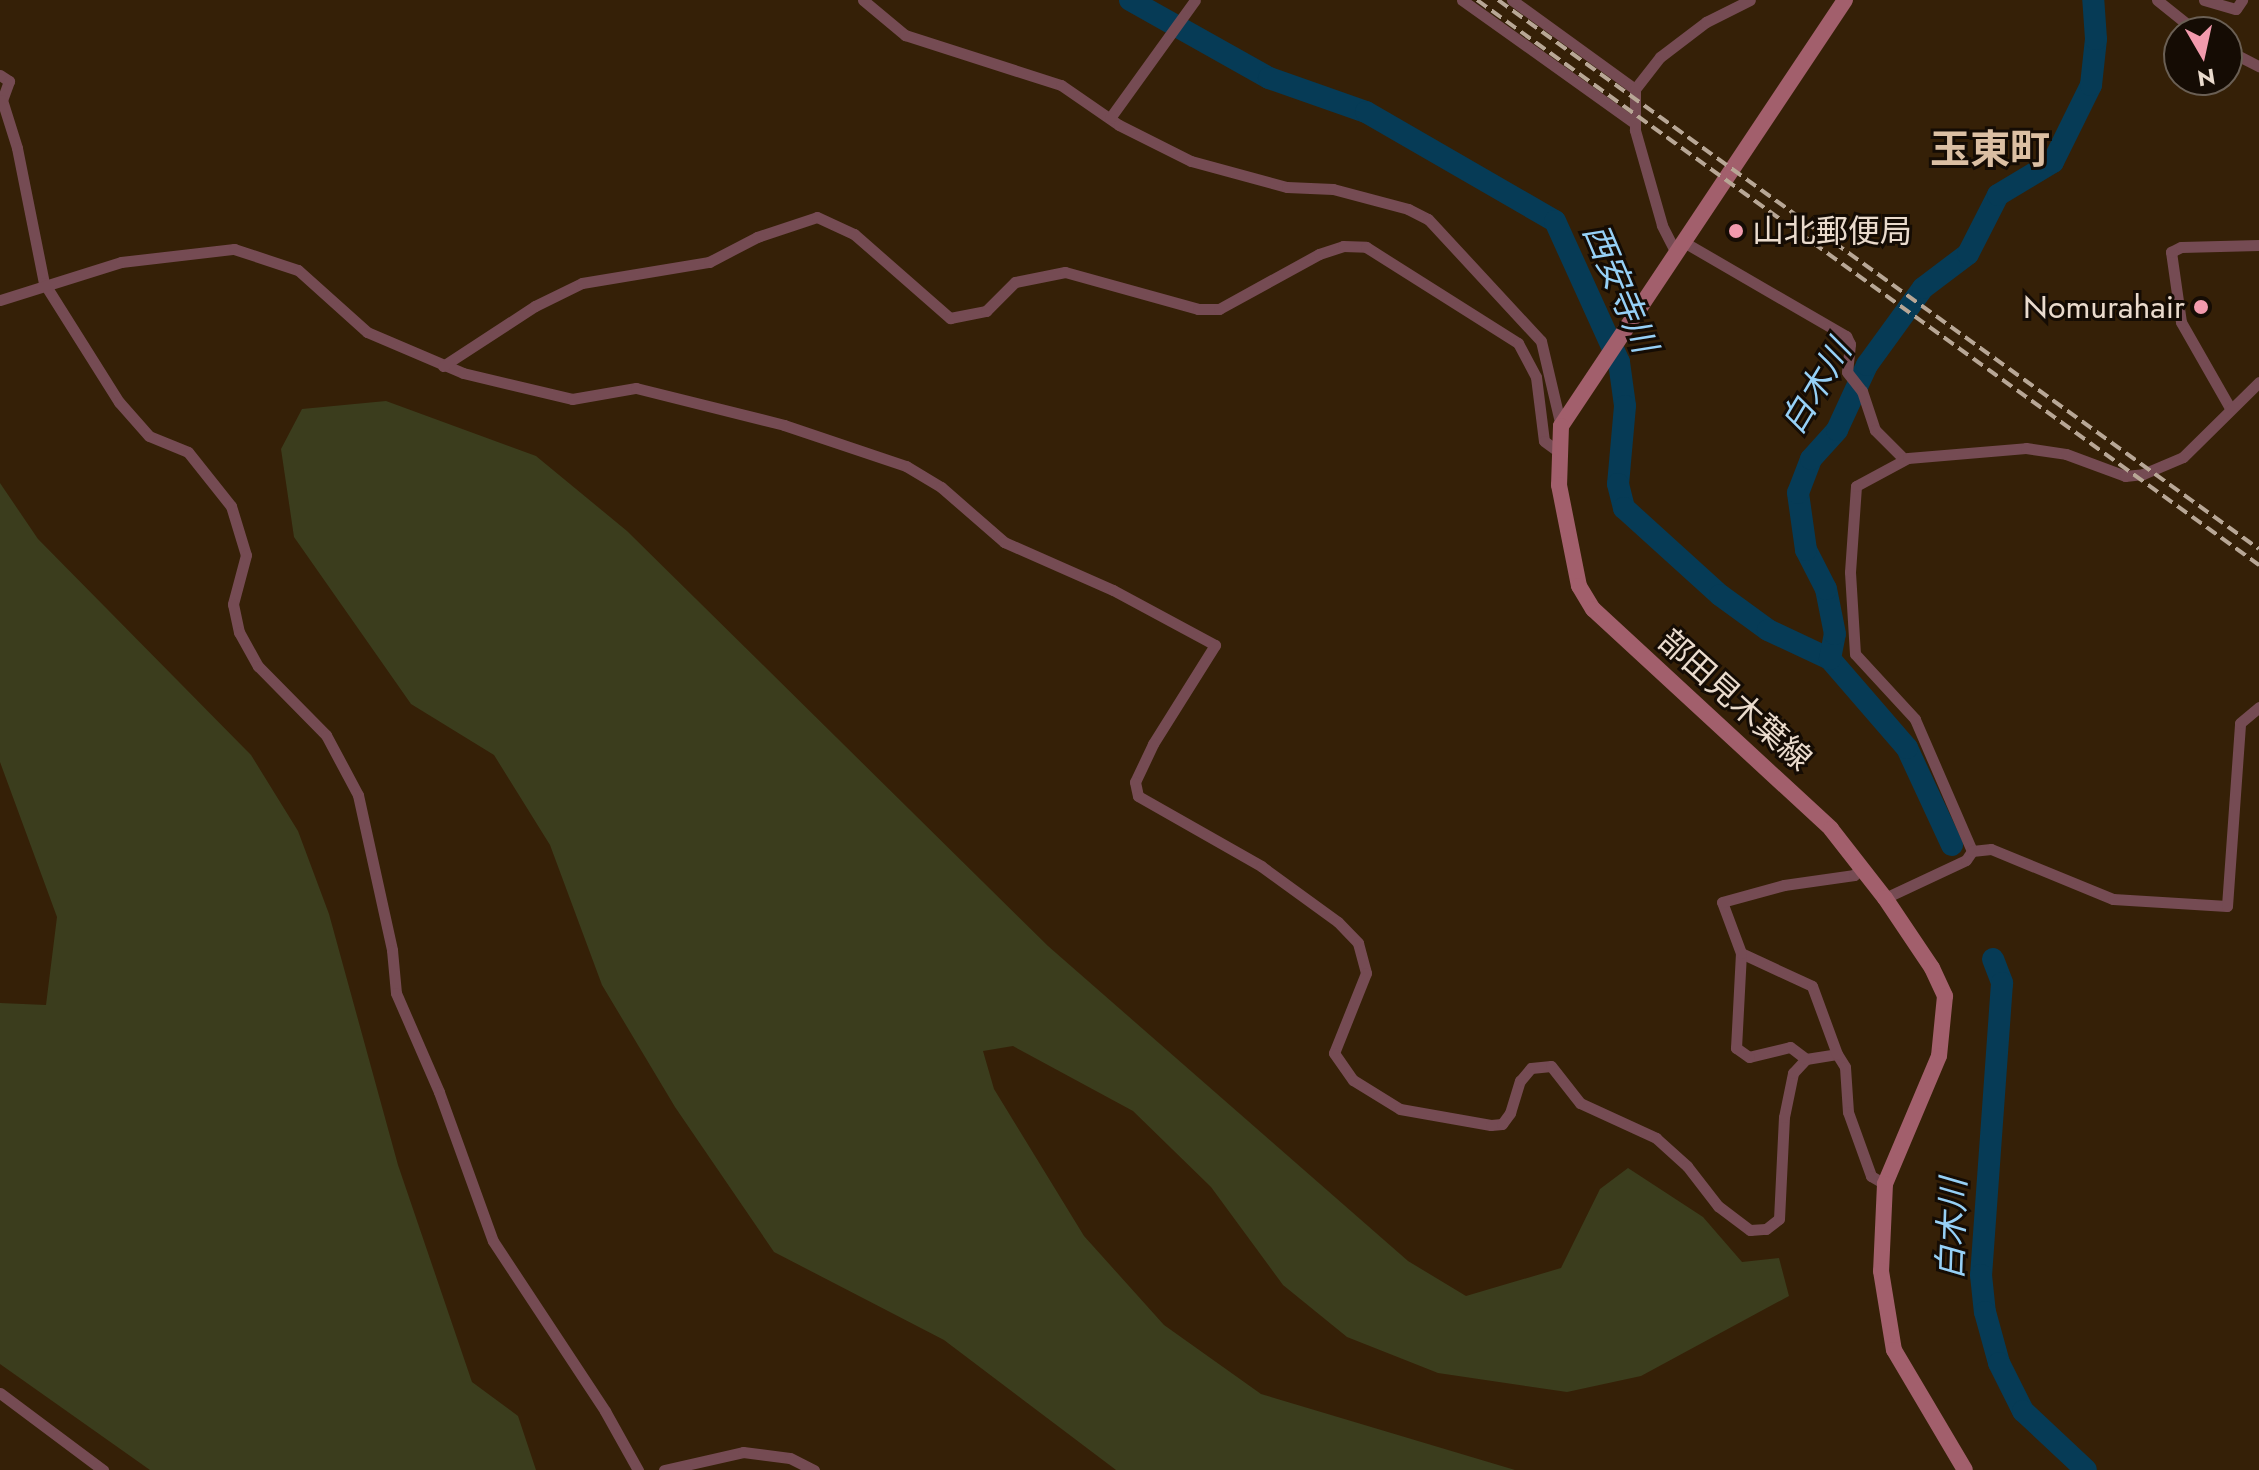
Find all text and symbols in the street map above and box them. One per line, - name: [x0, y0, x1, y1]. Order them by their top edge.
- north arrow: [2163, 16, 2243, 96]
- text: N: [2195, 61, 2218, 95]
- district label: 玉東町: [1930, 125, 2050, 173]
- place label: 山北郵便局: [1752, 212, 1912, 250]
- water label: 西安寺川: [1575, 217, 1665, 359]
- marker: 山北郵便局: [1727, 222, 1745, 240]
- place label: Nomurahair: [2023, 288, 2185, 326]
- marker: Nomurahair: [2192, 298, 2210, 316]
- water label: 白木川: [1772, 333, 1860, 441]
- street label: 部田見木葉線: [1651, 621, 1819, 779]
- water label: 白木川: [1930, 1177, 1974, 1281]

